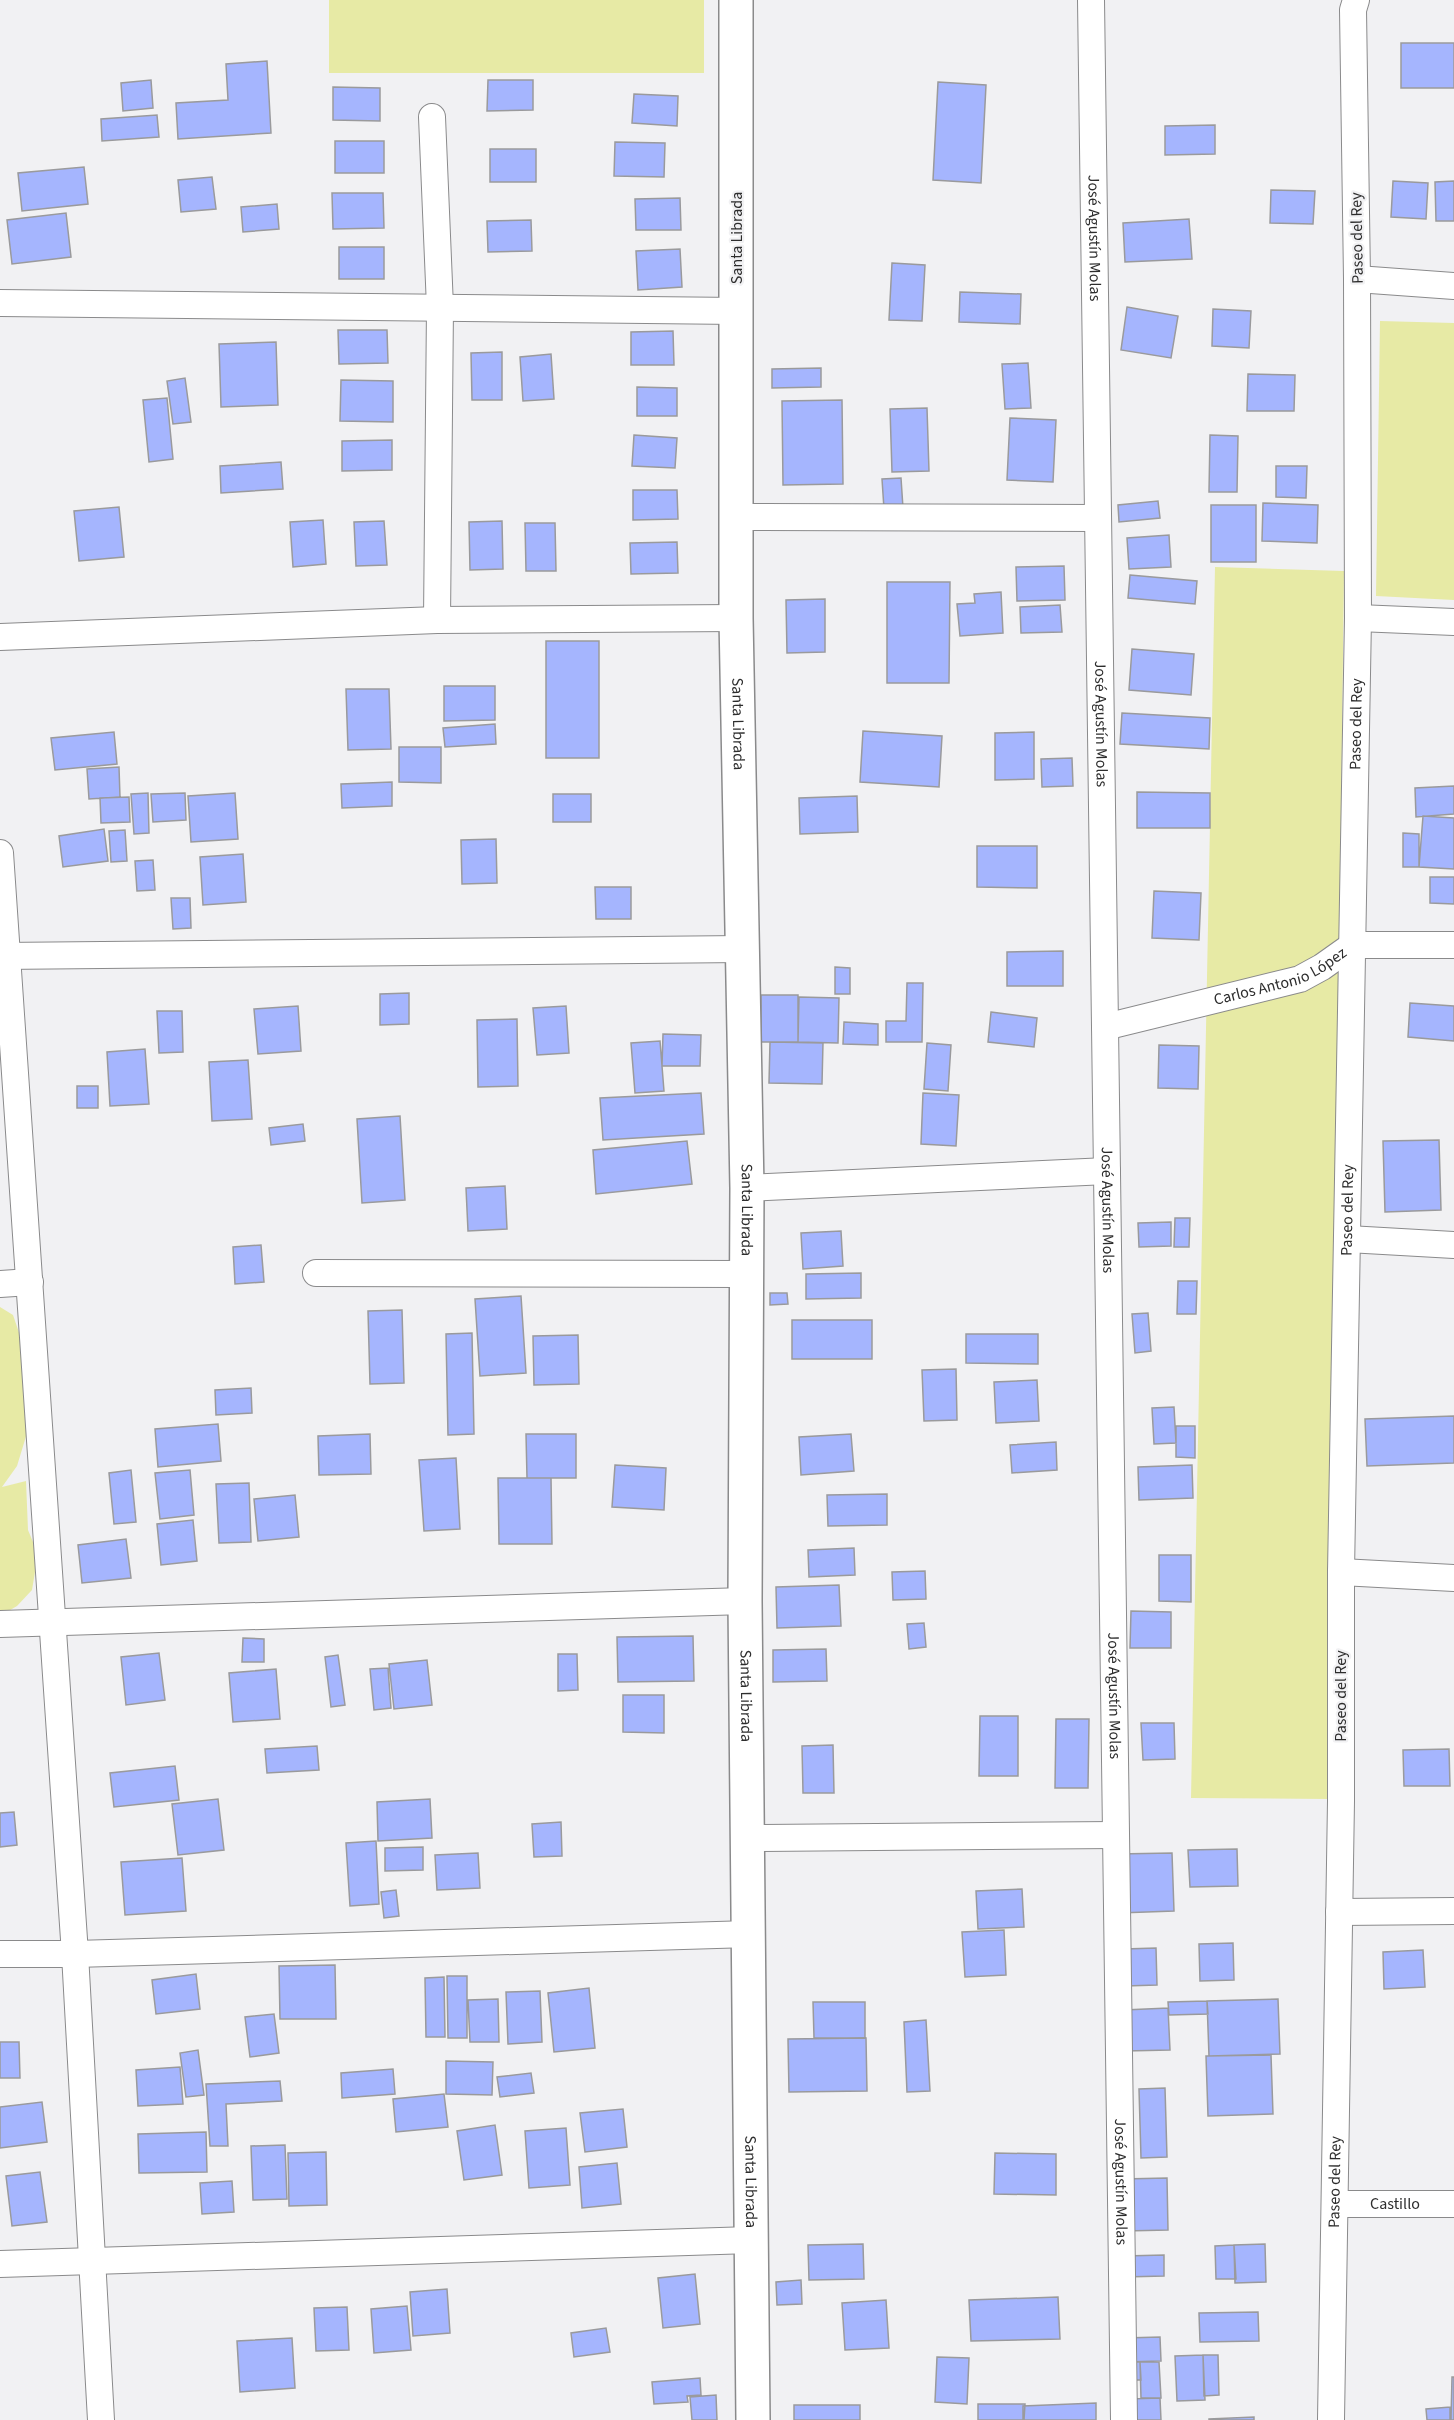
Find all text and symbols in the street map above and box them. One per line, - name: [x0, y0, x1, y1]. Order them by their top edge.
- street label: José Agustín Molas: [1082, 175, 1106, 302]
- street label: Santa Librada: [726, 192, 748, 284]
- street label: Paseo del Rey: [1345, 192, 1369, 284]
- street label: José Agustín Molas: [1089, 660, 1113, 788]
- street label: Santa Librada: [726, 677, 750, 770]
- street label: Paseo del Rey: [1344, 678, 1368, 770]
- street label: Carlos Antonio López: [1211, 942, 1351, 1011]
- street label: José Agustín Molas: [1096, 1146, 1119, 1274]
- street label: Santa Librada: [736, 1163, 758, 1256]
- street label: Paseo del Rey: [1336, 1164, 1359, 1256]
- street label: José Agustín Molas: [1102, 1632, 1126, 1760]
- street label: Santa Librada: [734, 1649, 757, 1742]
- street label: Paseo del Rey: [1330, 1650, 1352, 1742]
- street label: José Agustín Molas: [1109, 2118, 1133, 2246]
- street label: Santa Librada: [739, 2135, 762, 2228]
- street label: Paseo del Rey: [1323, 2136, 1347, 2228]
- street label: Castillo: [1370, 2193, 1420, 2215]

